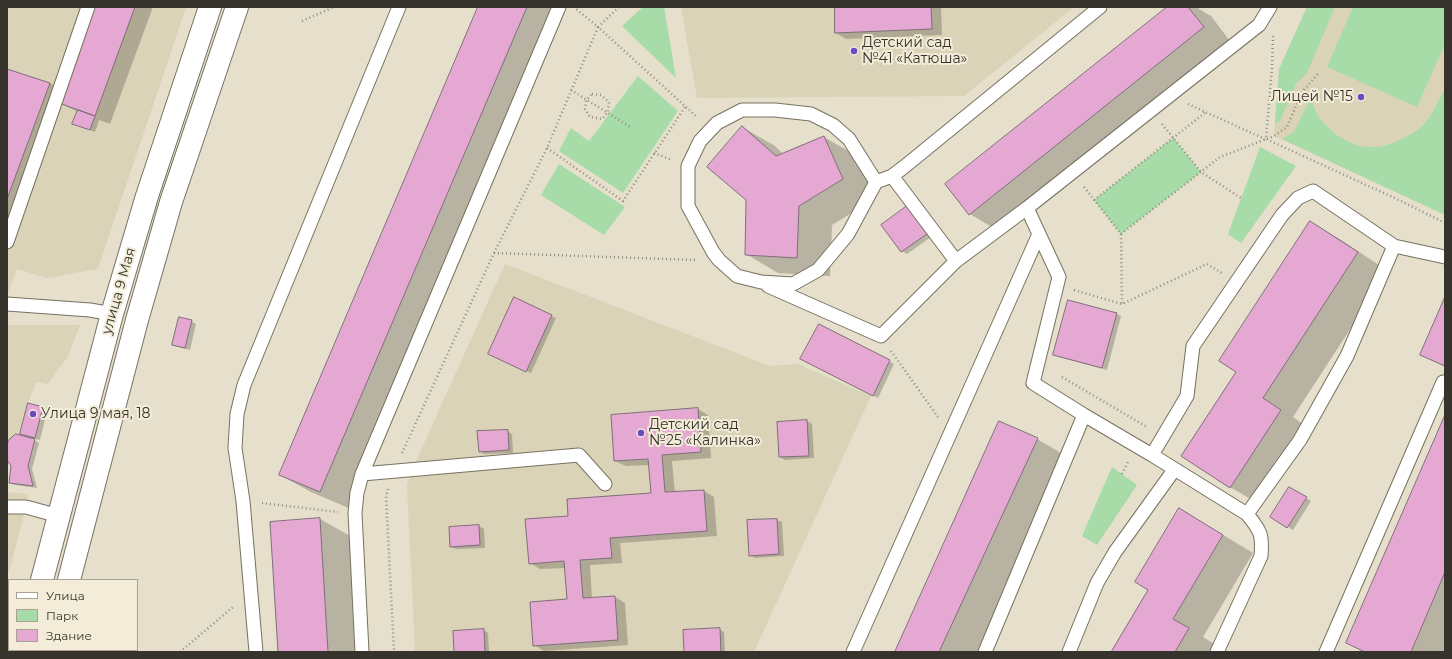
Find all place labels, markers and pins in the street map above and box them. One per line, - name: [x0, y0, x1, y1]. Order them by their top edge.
- place label: Детский сад №41 «Катюша»: [862, 35, 967, 68]
- marker: Детский сад №41 «Катюша»: [849, 46, 859, 56]
- place label: Лицей №15: [1271, 89, 1353, 105]
- marker: Лицей №15: [1356, 92, 1366, 102]
- place label: Улица 9 мая, 18: [41, 406, 150, 422]
- marker: Улица 9 мая, 18: [28, 409, 38, 419]
- place label: Детский сад №25 «Калинка»: [649, 417, 761, 450]
- marker: Детский сад №25 «Калинка»: [636, 428, 646, 438]

